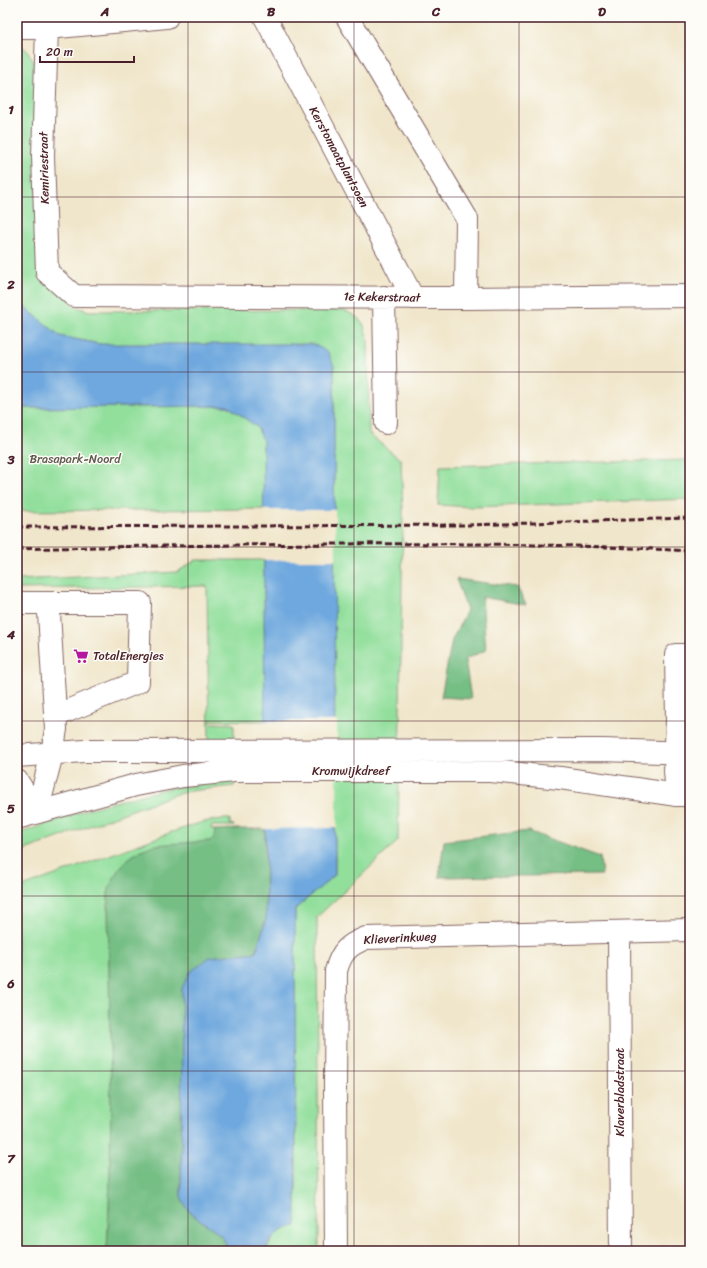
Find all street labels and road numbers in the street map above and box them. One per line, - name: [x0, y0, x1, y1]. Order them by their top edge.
- street label: Kerstomaatplantsoen: [303, 102, 375, 212]
- street label: Kemiriestraat: [32, 130, 56, 204]
- street label: 1e Kekerstraat: [343, 285, 422, 309]
- street label: Kromwijkdreef: [312, 760, 392, 782]
- street label: Klieverinkweg: [363, 925, 437, 951]
- street label: Klaverbladstraat: [609, 1048, 631, 1136]

